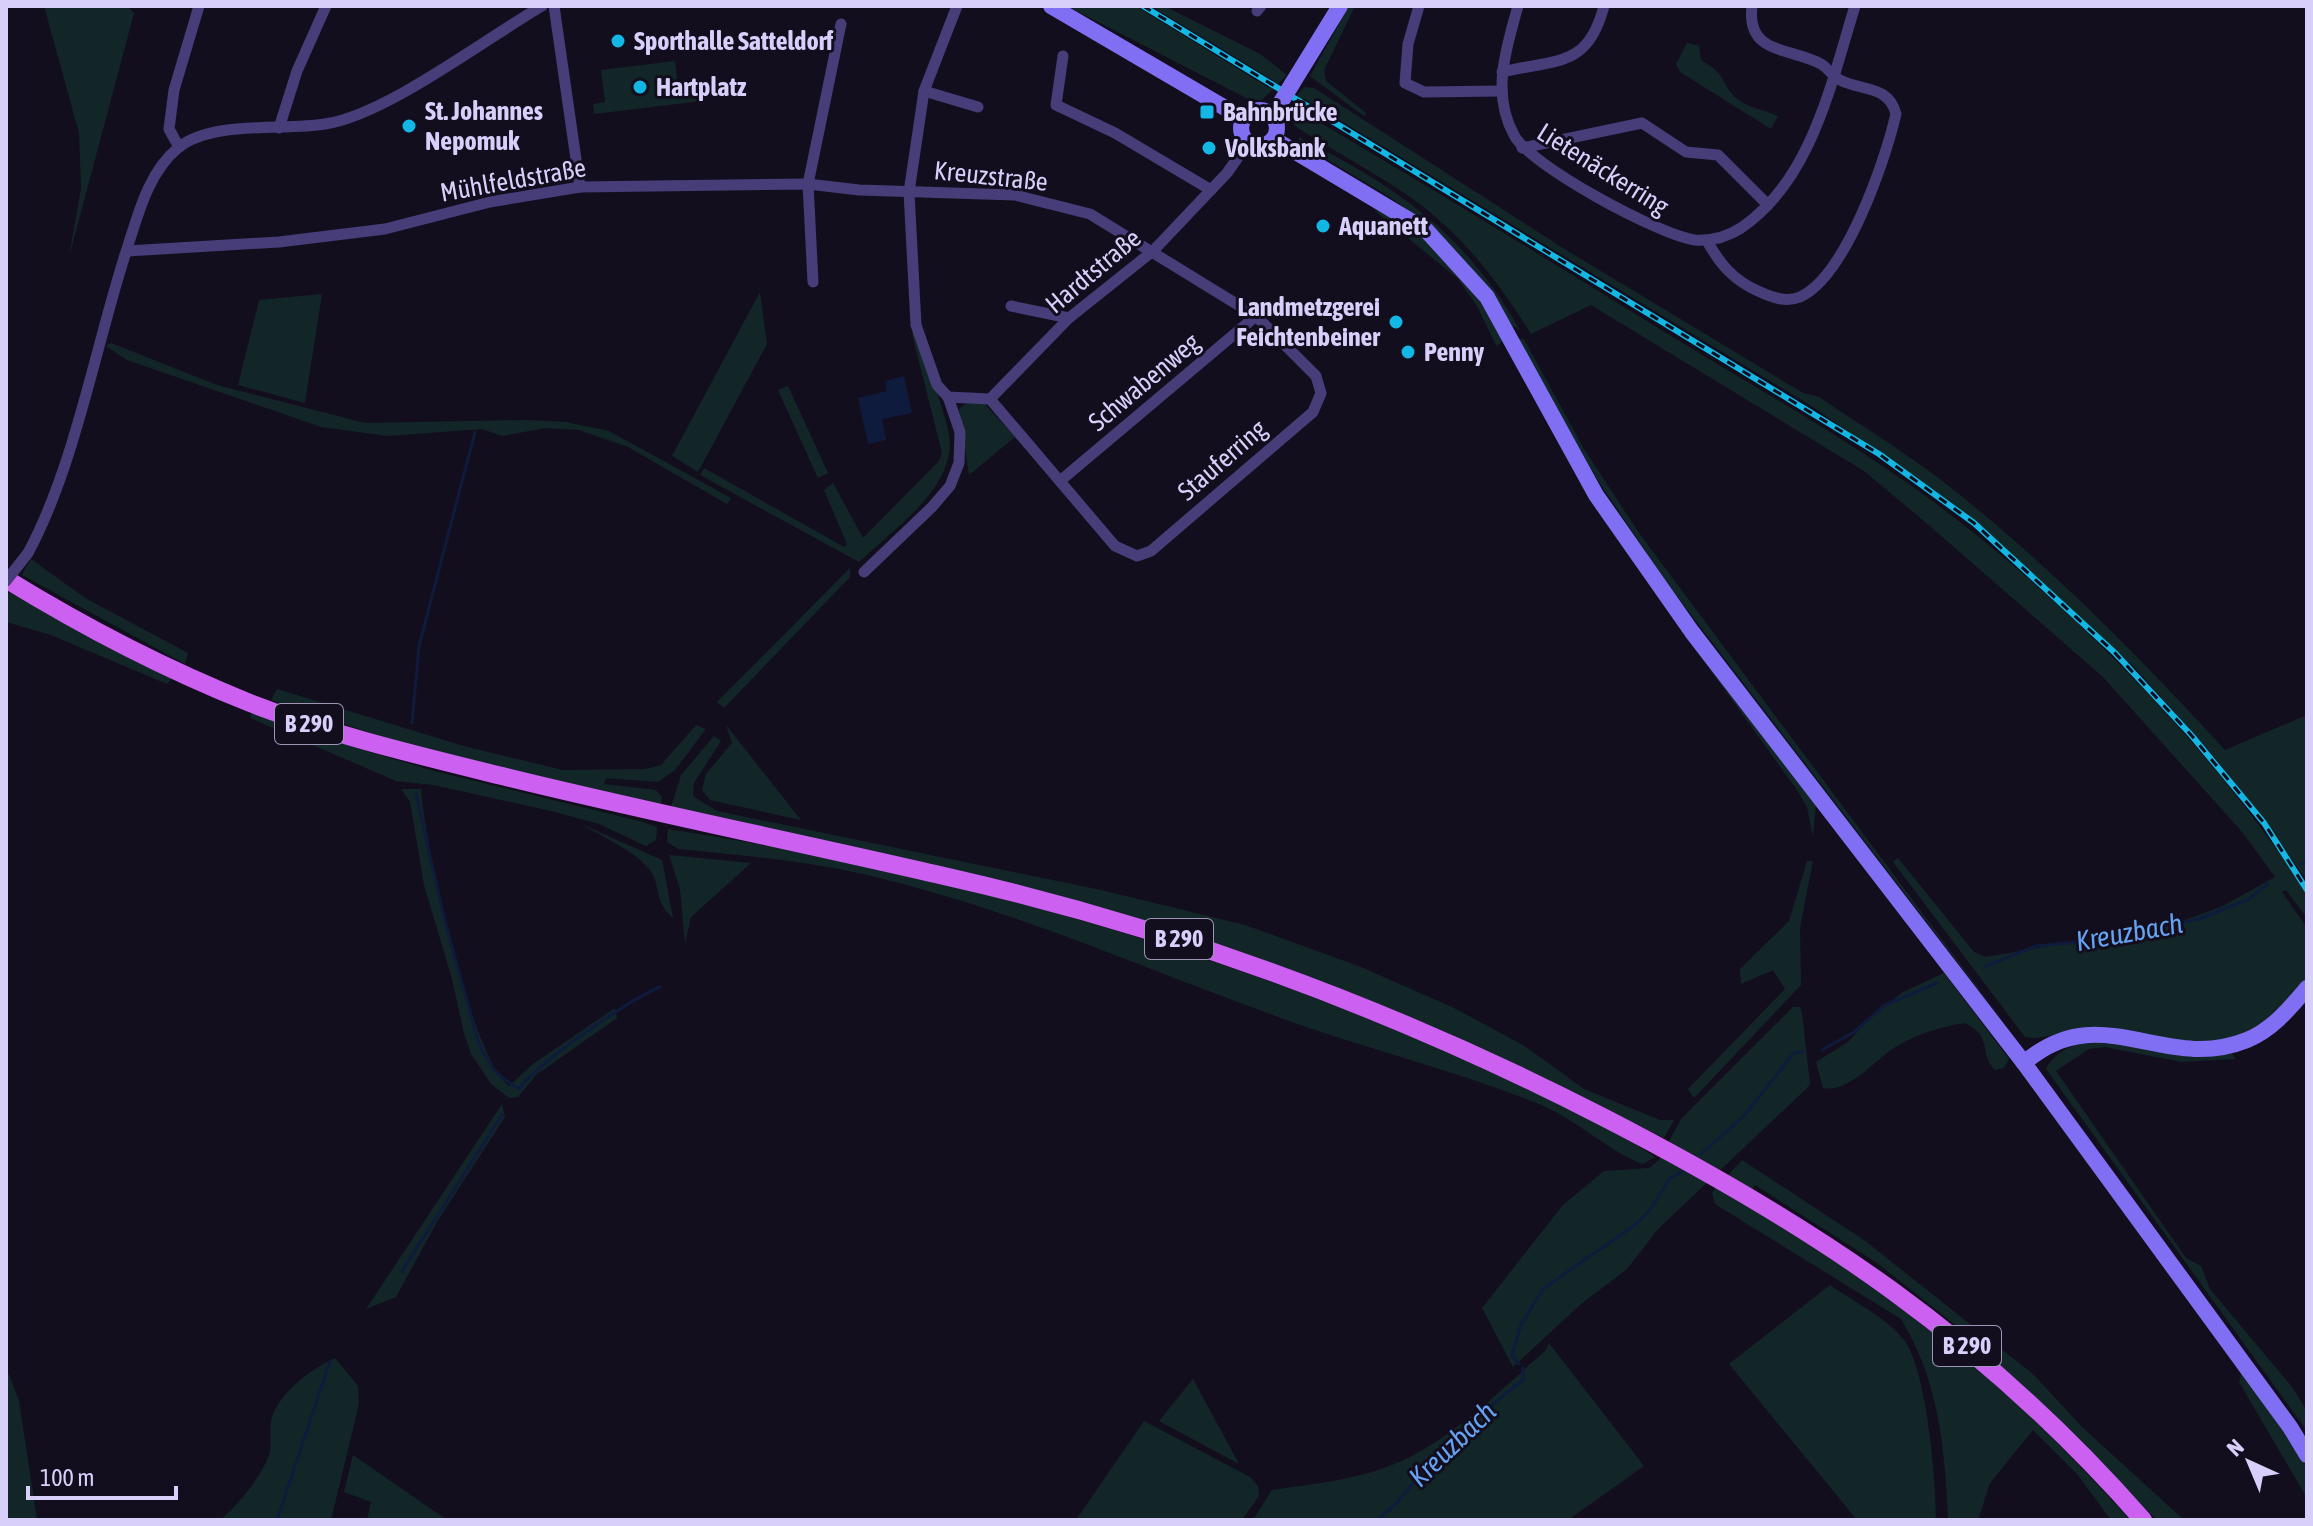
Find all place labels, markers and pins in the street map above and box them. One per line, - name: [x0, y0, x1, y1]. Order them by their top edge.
- place label: Sporthalle Satteldorf: [634, 26, 834, 56]
- marker: Sporthalle Satteldorf: [609, 32, 627, 50]
- place label: Hartplatz: [656, 72, 747, 102]
- marker: Hartplatz: [631, 78, 649, 96]
- place label: St. Johannes Nepomuk: [425, 96, 543, 156]
- place label: Bahnbrücke: [1223, 97, 1338, 127]
- marker: Bahnbrücke: [1198, 103, 1216, 121]
- marker: St. Johannes Nepomuk: [400, 117, 418, 135]
- place label: Volksbank: [1224, 133, 1326, 163]
- marker: Volksbank: [1200, 139, 1218, 157]
- place label: Aquanett: [1338, 211, 1429, 241]
- marker: Aquanett: [1314, 217, 1332, 235]
- place label: Landmetzgerei Feichtenbeiner: [1236, 292, 1381, 352]
- marker: Landmetzgerei Feichtenbeiner: [1387, 313, 1405, 331]
- place label: Penny: [1424, 337, 1485, 367]
- marker: Penny: [1399, 343, 1417, 361]

